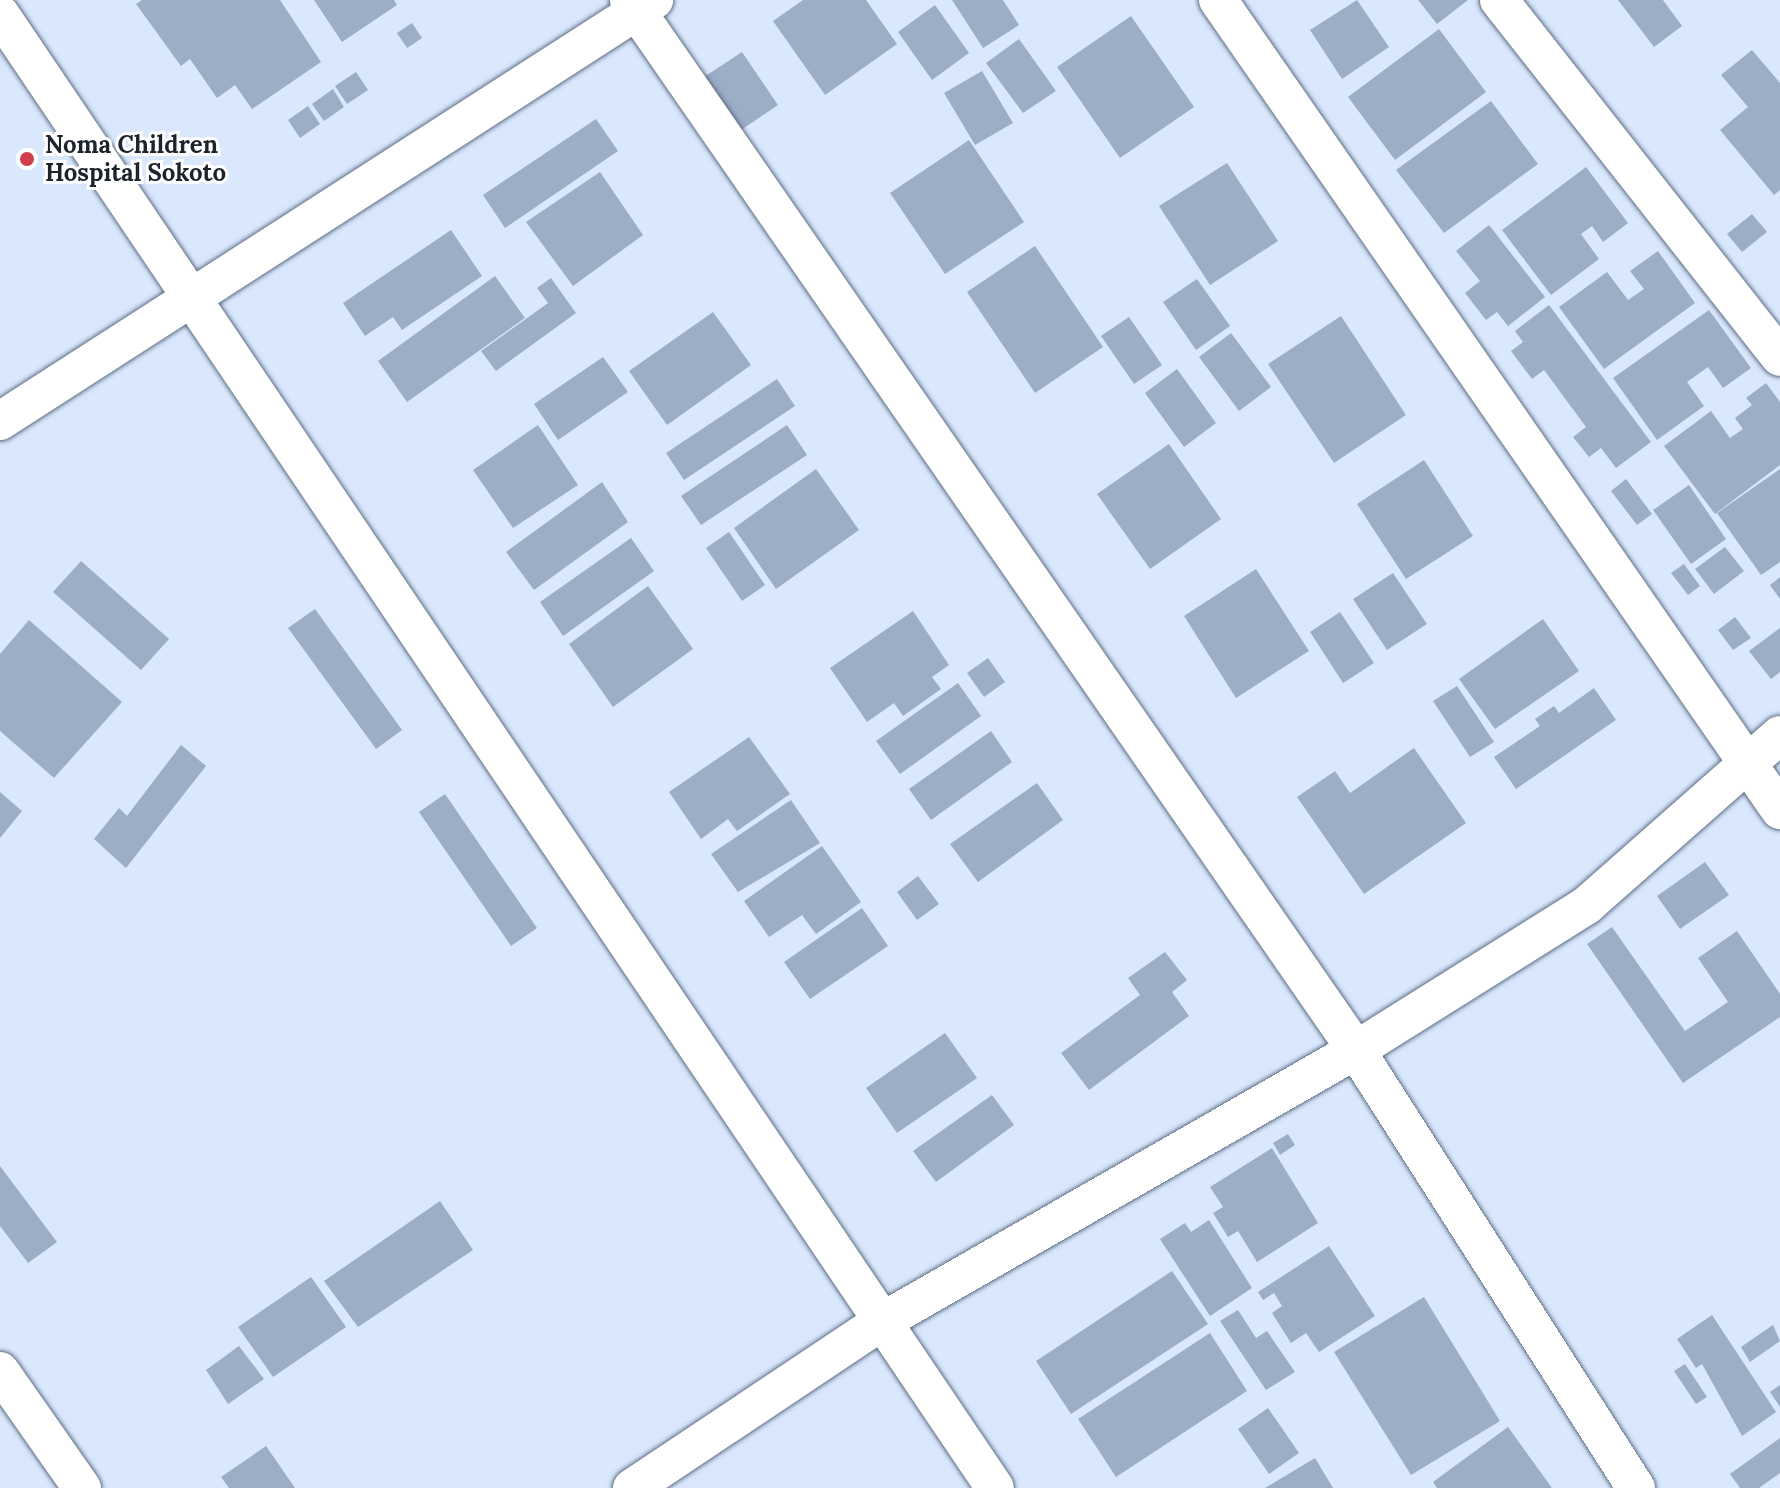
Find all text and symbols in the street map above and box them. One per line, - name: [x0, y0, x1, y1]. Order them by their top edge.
- place label: Noma Children Hospital Sokoto: [45, 131, 226, 187]
- marker: Noma Children Hospital Sokoto: [16, 148, 38, 170]

